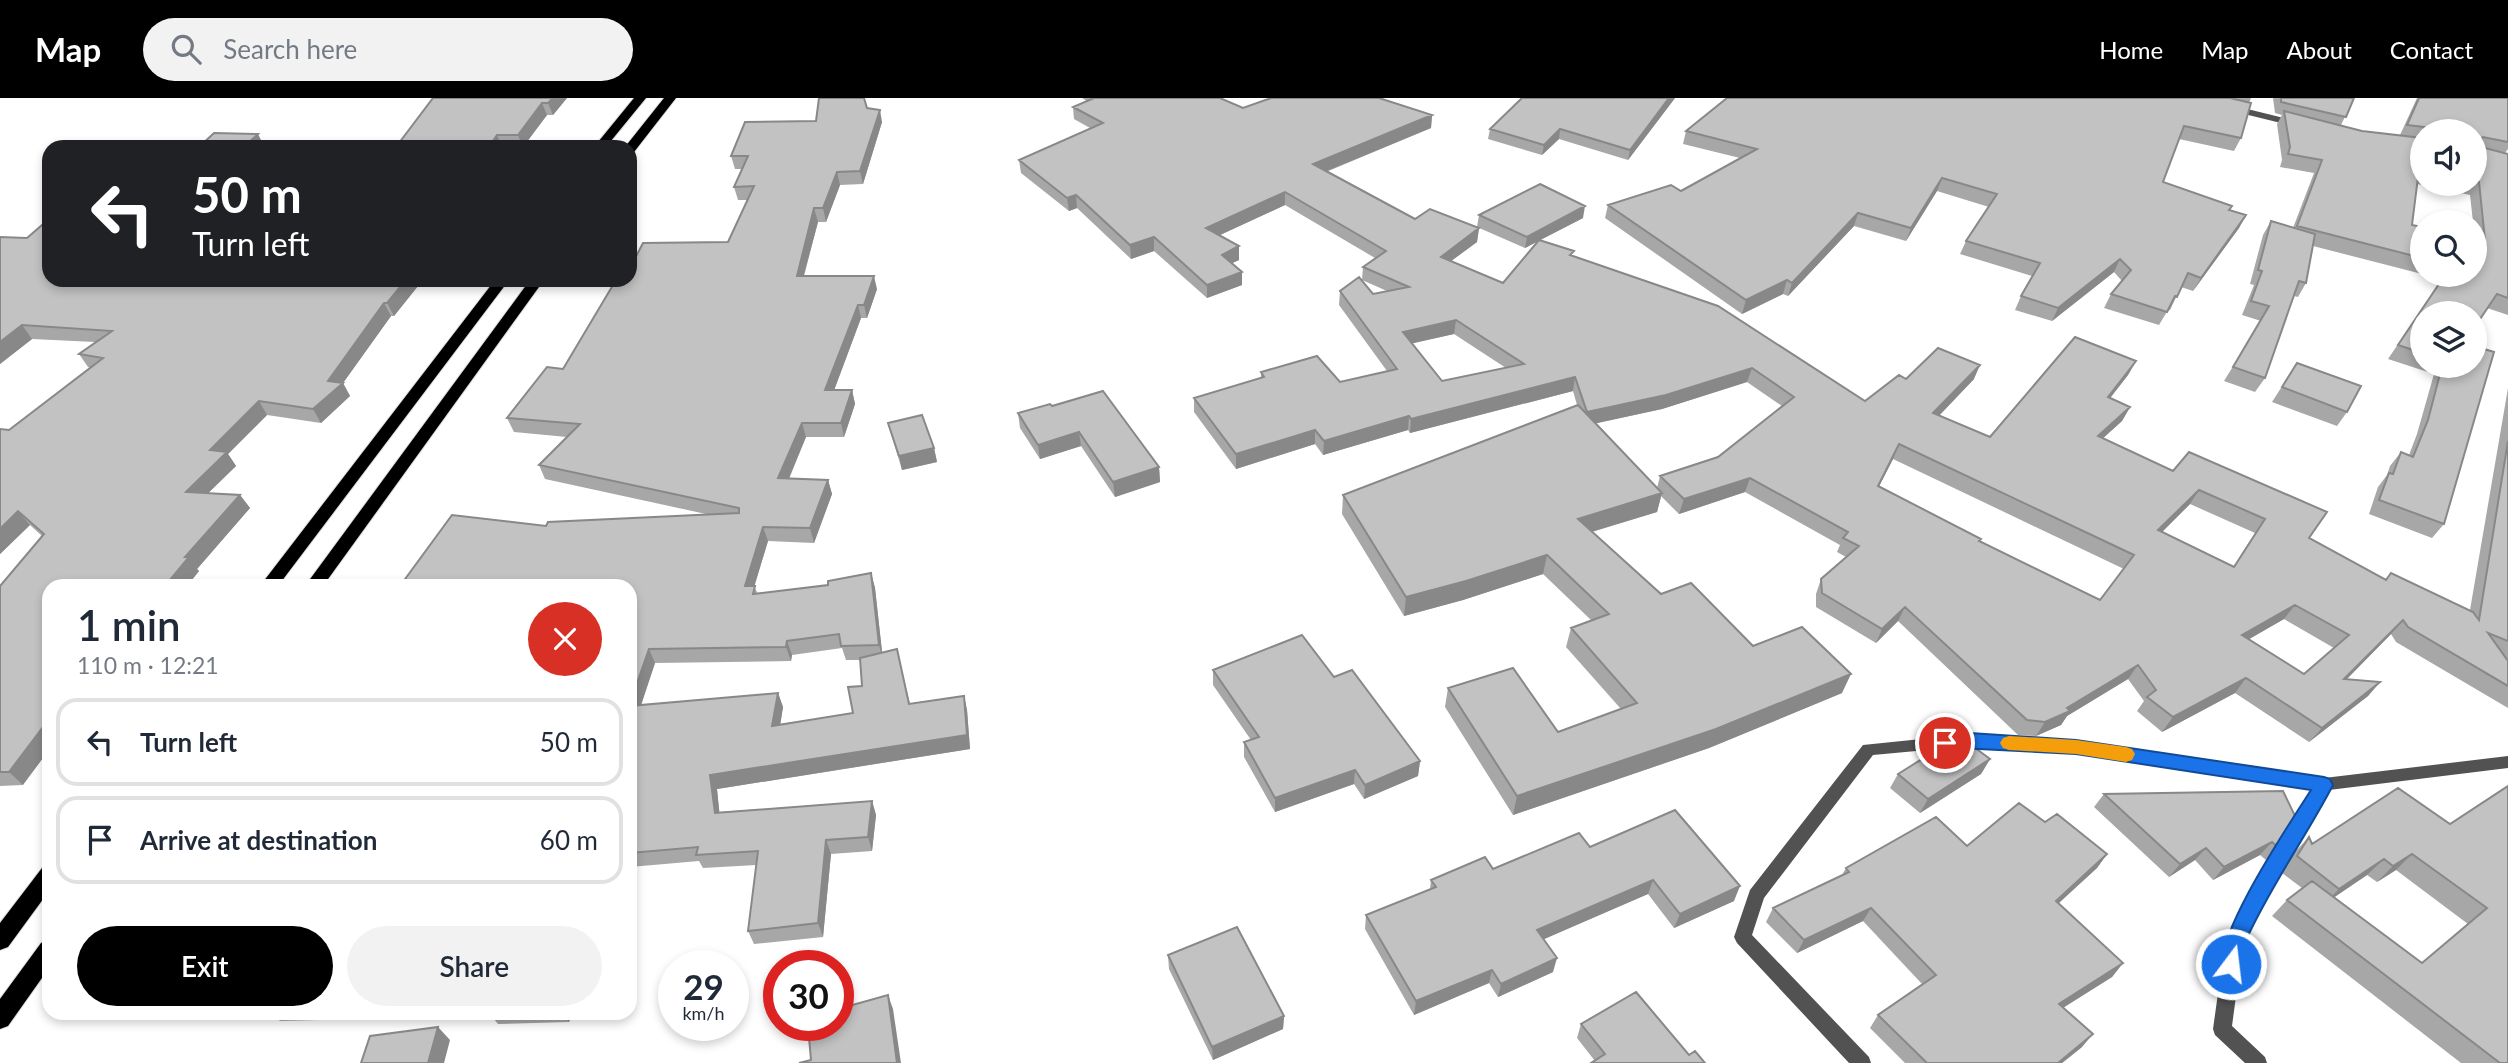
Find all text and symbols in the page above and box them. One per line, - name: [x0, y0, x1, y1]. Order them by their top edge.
- search box: [143, 18, 633, 81]
- text: Map: [35, 29, 101, 69]
- icon: search: [167, 30, 205, 68]
- text: Search here: [223, 33, 357, 65]
- text: Home: [2099, 35, 2163, 64]
- text: Map: [2201, 35, 2249, 64]
- text: About: [2287, 35, 2352, 64]
- text: Contact: [2390, 35, 2473, 64]
- map controls: [2410, 119, 2487, 378]
- button: sound: [2410, 119, 2487, 196]
- text: 50 m: [192, 165, 302, 223]
- icon: left: [77, 168, 168, 259]
- button: search: [2410, 210, 2487, 287]
- text: Turn left: [192, 224, 309, 263]
- button: layers: [2410, 301, 2487, 378]
- text: 1 min: [77, 600, 181, 650]
- button: close: [528, 602, 602, 676]
- text: 110 m · 12:21: [77, 651, 219, 679]
- pin: [1915, 713, 1975, 773]
- icon: left: [81, 723, 119, 761]
- icon: arrive: [1926, 724, 1964, 762]
- text: Turn left: [140, 726, 237, 758]
- text: 50 m: [540, 726, 598, 758]
- icon: arrive: [81, 821, 119, 859]
- text: Arrive at destination: [140, 824, 377, 856]
- text: 60 m: [540, 824, 598, 856]
- button: Exit: [77, 926, 333, 1006]
- button: Share: [347, 926, 602, 1006]
- position arrow: [2194, 927, 2268, 1001]
- speed limit sign: 30: [763, 950, 854, 1041]
- text: 29: [683, 965, 724, 1007]
- text: km/h: [682, 1002, 725, 1024]

